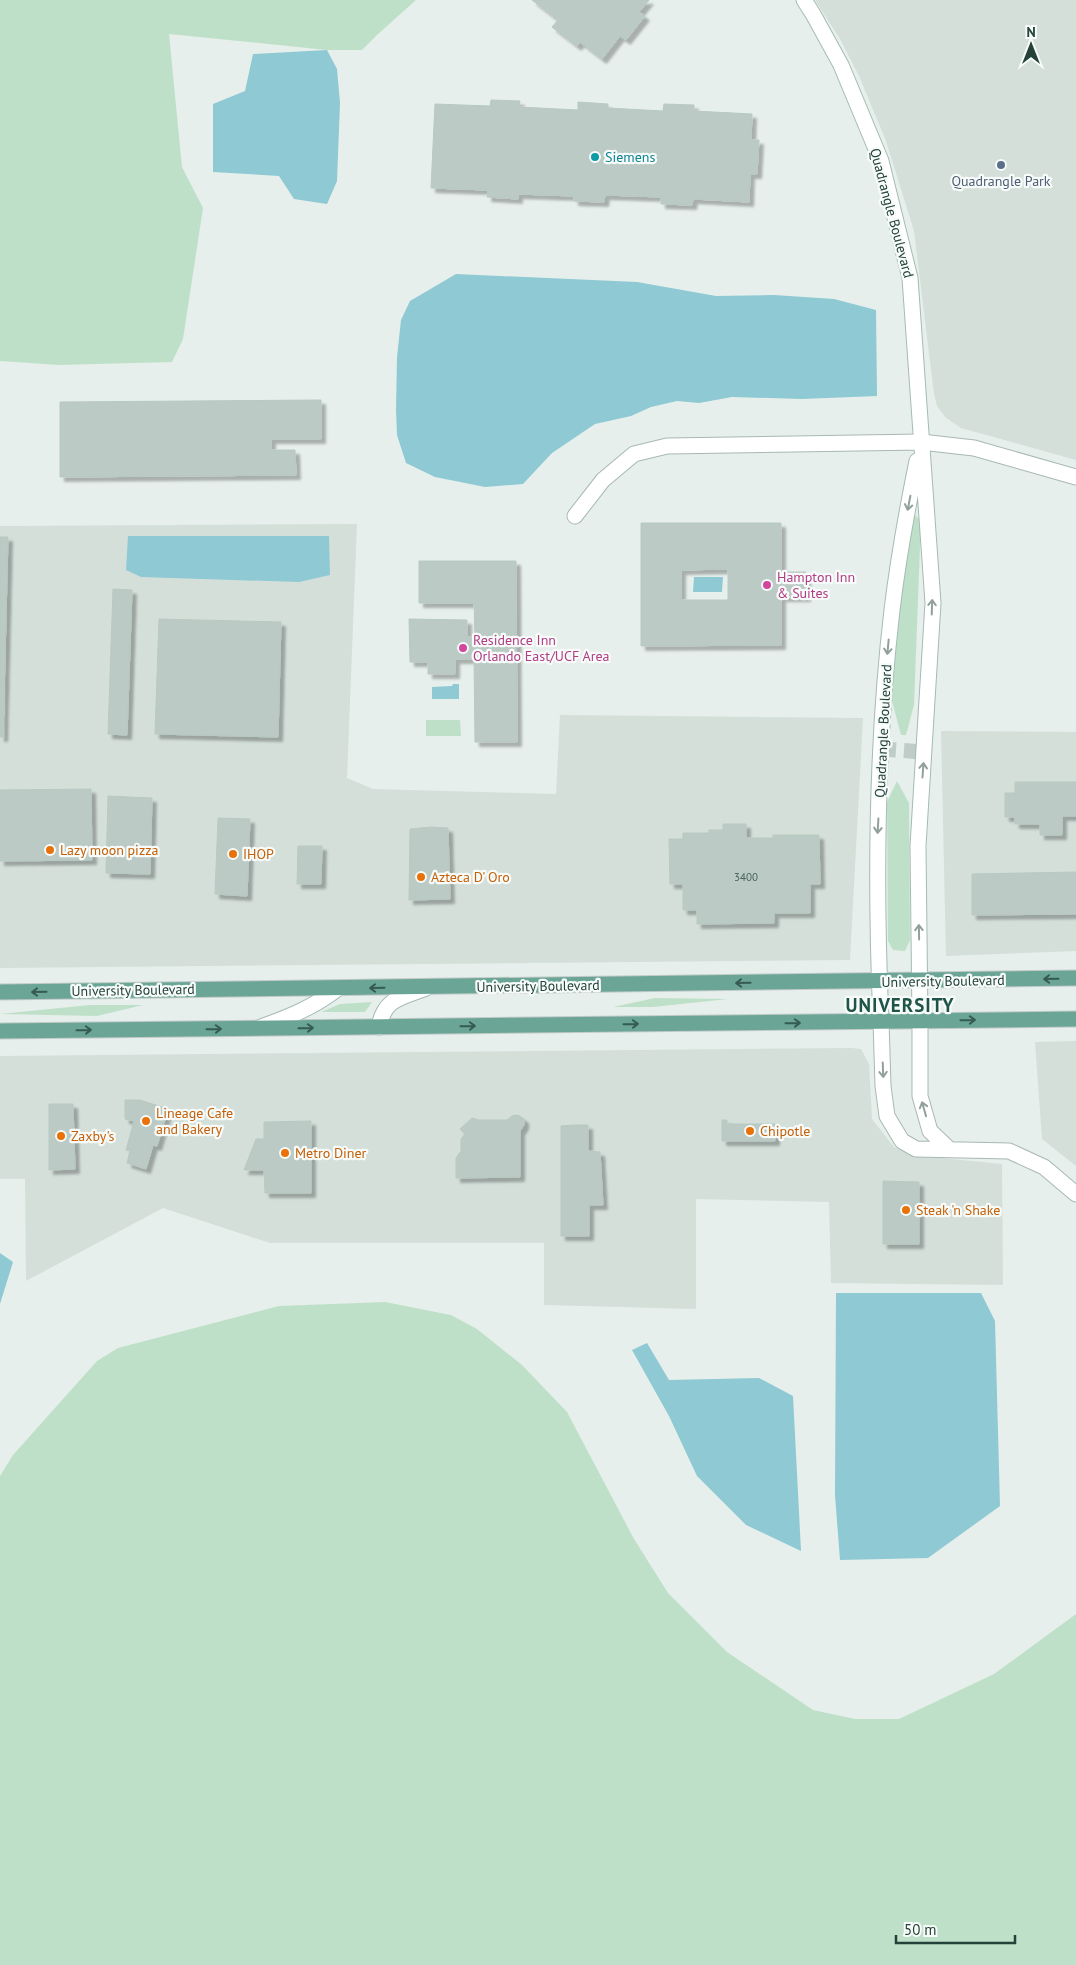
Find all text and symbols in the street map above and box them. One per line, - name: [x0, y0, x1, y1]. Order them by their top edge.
- north arrow: [1006, 20, 1056, 70]
- text: N: [1026, 23, 1036, 41]
- street label: Quadrangle Boulevard: [866, 146, 918, 280]
- place label: Siemens: [605, 148, 655, 166]
- marker: Siemens: [589, 151, 601, 163]
- marker: Quadrangle Park: [995, 159, 1007, 171]
- place label: Quadrangle Park: [951, 172, 1051, 190]
- one-way arrow: [904, 494, 913, 510]
- place label: Hampton Inn & Suites: [777, 568, 855, 602]
- marker: Hampton Inn & Suites: [761, 579, 773, 591]
- one-way arrow: [928, 600, 937, 616]
- place label: Residence Inn Orlando East/UCF Area: [473, 631, 610, 665]
- one-way arrow: [884, 638, 893, 654]
- marker: Residence Inn Orlando East/UCF Area: [457, 642, 469, 654]
- street label: Quadrangle Boulevard: [871, 664, 895, 798]
- one-way arrow: [918, 762, 927, 778]
- one-way arrow: [873, 818, 883, 834]
- place label: Lazy moon pizza: [60, 841, 158, 859]
- marker: Lazy moon pizza: [44, 844, 56, 856]
- place label: IHOP: [243, 845, 274, 863]
- marker: IHOP: [227, 848, 239, 860]
- place label: Azteca D' Oro: [431, 868, 510, 886]
- house number: 3400: [734, 870, 758, 884]
- marker: Azteca D' Oro: [415, 871, 427, 883]
- one-way arrow: [914, 924, 924, 940]
- street label: University Boulevard: [881, 971, 1005, 991]
- one-way arrow: [1044, 974, 1060, 984]
- street label: University Boulevard: [476, 976, 600, 996]
- one-way arrow: [735, 978, 752, 988]
- street label: University Boulevard: [71, 980, 195, 1000]
- one-way arrow: [369, 983, 386, 993]
- one-way arrow: [32, 987, 48, 997]
- district label: UNIVERSITY: [846, 993, 954, 1017]
- one-way arrow: [960, 1015, 976, 1025]
- one-way arrow: [785, 1018, 801, 1028]
- one-way arrow: [623, 1020, 639, 1029]
- one-way arrow: [460, 1021, 476, 1031]
- one-way arrow: [298, 1023, 314, 1033]
- one-way arrow: [206, 1024, 222, 1034]
- one-way arrow: [75, 1025, 91, 1035]
- one-way arrow: [878, 1062, 887, 1078]
- one-way arrow: [919, 1102, 929, 1118]
- place label: Lineage Cafe and Bakery: [156, 1104, 233, 1138]
- marker: Lineage Cafe and Bakery: [140, 1115, 152, 1127]
- place label: Chipotle: [760, 1122, 810, 1140]
- marker: Chipotle: [744, 1125, 756, 1137]
- place label: Zaxby's: [71, 1127, 115, 1145]
- marker: Zaxby's: [55, 1130, 67, 1142]
- place label: Metro Diner: [295, 1144, 367, 1162]
- marker: Metro Diner: [279, 1147, 291, 1159]
- place label: Steak 'n Shake: [916, 1201, 1000, 1219]
- marker: Steak 'n Shake: [900, 1204, 912, 1216]
- scale bar: [896, 1912, 1015, 1944]
- text: 50 m: [904, 1920, 937, 1939]

